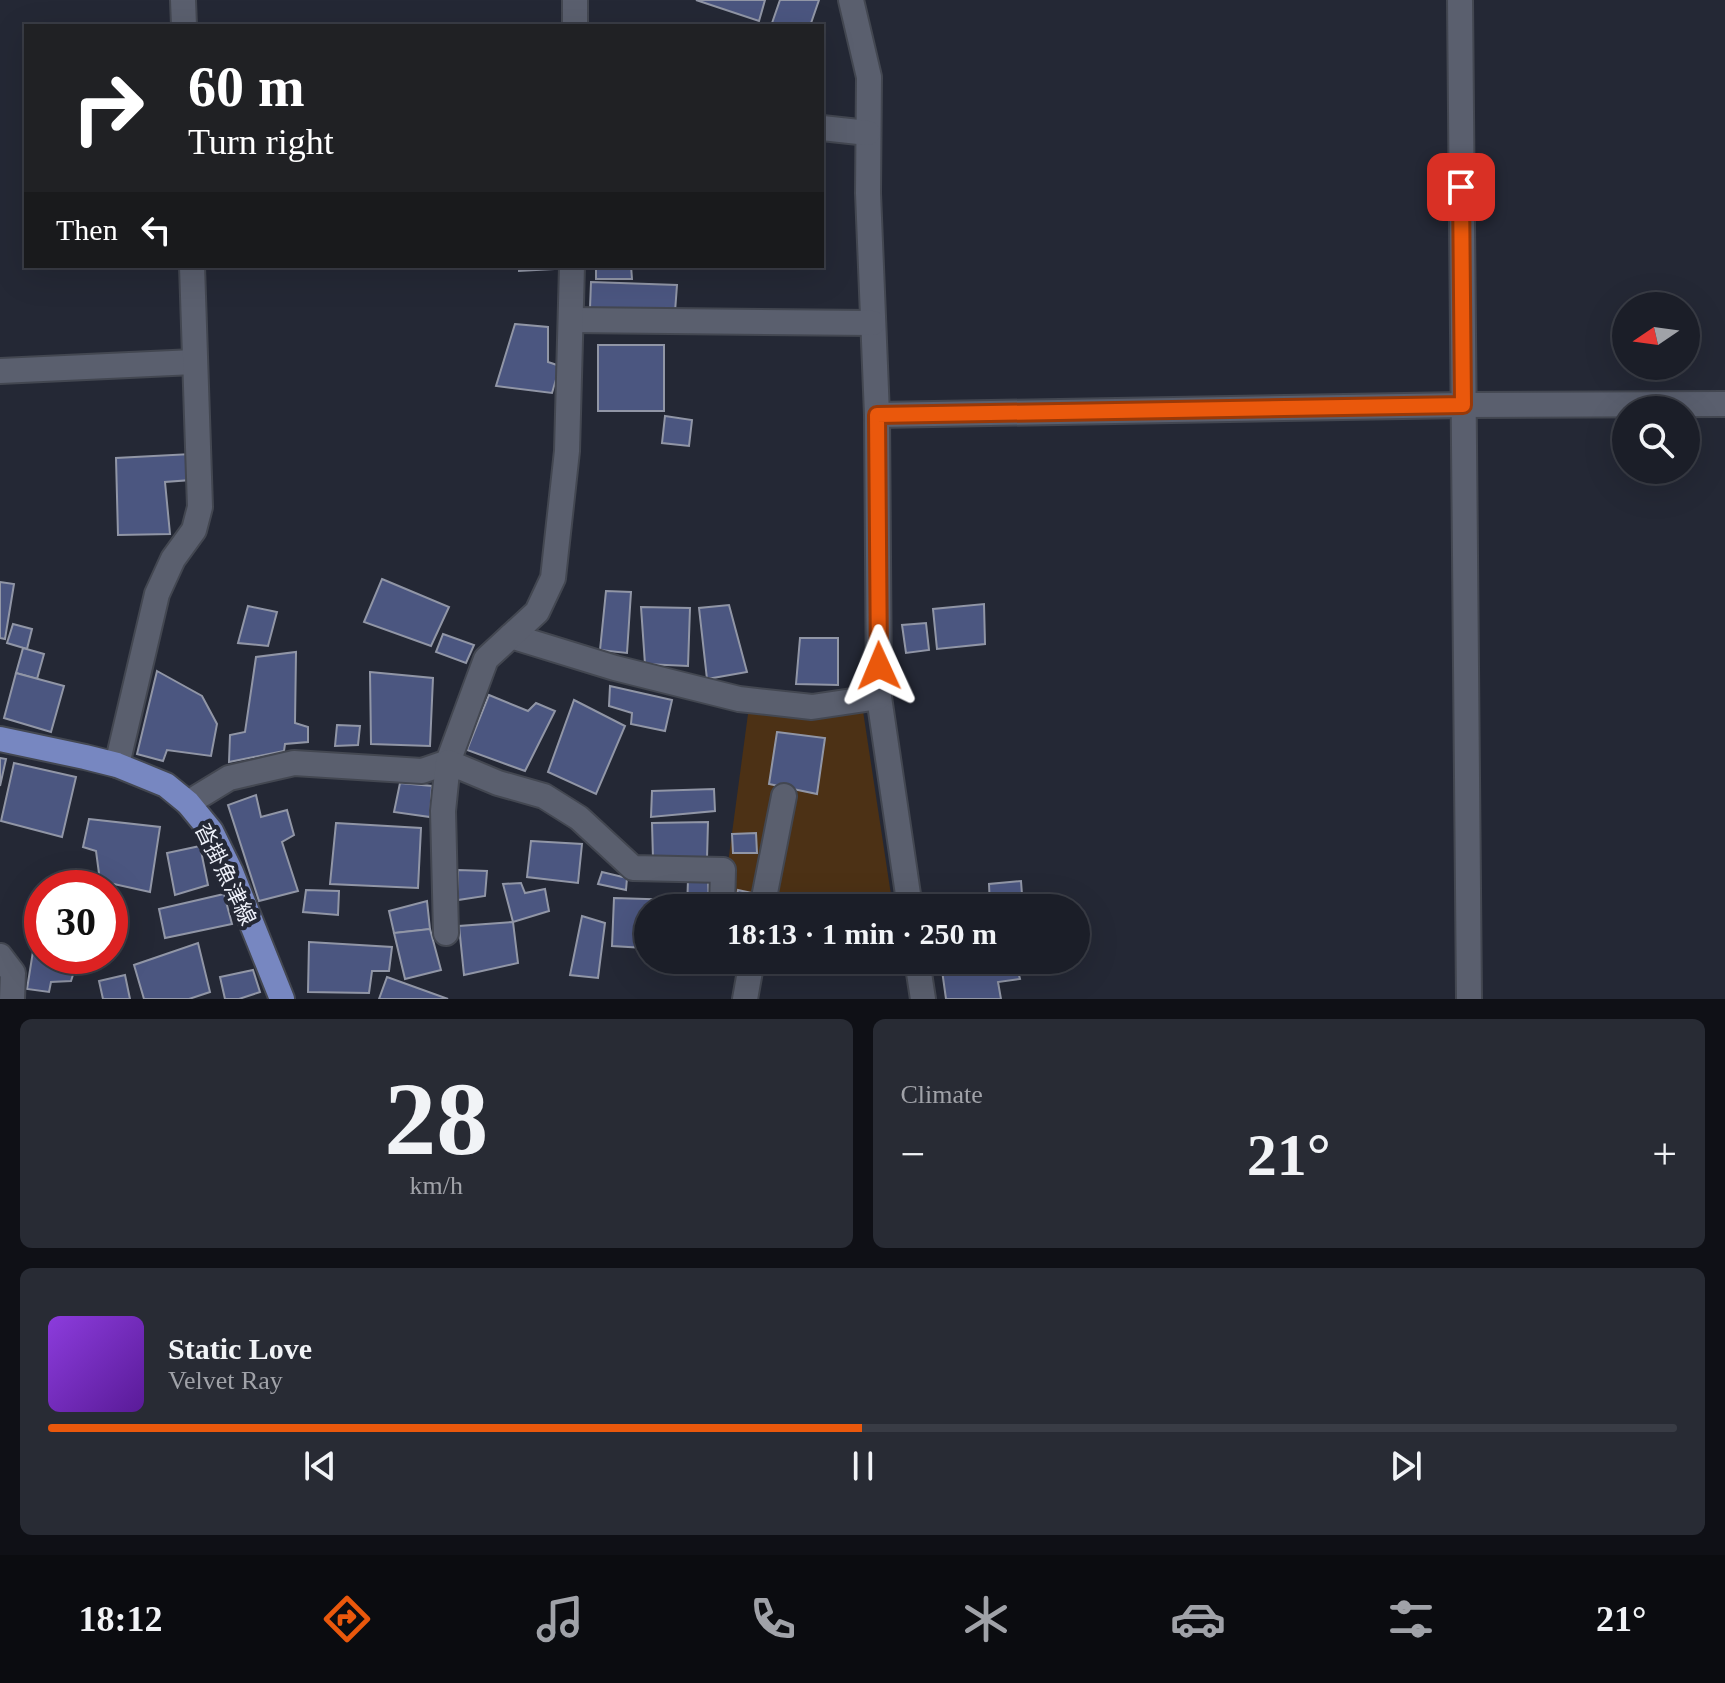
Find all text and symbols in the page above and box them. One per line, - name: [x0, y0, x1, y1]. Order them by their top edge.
- icon: right: [56, 56, 160, 160]
- text: 60 m: [188, 56, 305, 118]
- text: Turn right: [188, 122, 334, 162]
- pin: [1427, 153, 1495, 221]
- icon: arrive: [1439, 165, 1483, 209]
- icon: left: [134, 208, 178, 252]
- text: Then: [56, 213, 118, 246]
- north arrow: [1612, 292, 1700, 380]
- map controls: [1612, 292, 1700, 484]
- button: search: [1612, 396, 1700, 484]
- position arrow: [837, 624, 921, 708]
- street label: 沓掛魚津線: [190, 819, 261, 929]
- speed limit sign: 30: [24, 870, 128, 974]
- text: 18:13 · 1 min · 250 m: [727, 917, 997, 950]
- text: 28: [384, 1061, 488, 1176]
- text: Climate: [901, 1080, 983, 1109]
- text: 21°: [1247, 1122, 1331, 1188]
- text: −: [901, 1130, 925, 1179]
- text: +: [1652, 1130, 1677, 1179]
- text: km/h: [410, 1171, 463, 1200]
- text: Static Love: [168, 1332, 312, 1365]
- text: Velvet Ray: [168, 1366, 283, 1395]
- icon: previous: [298, 1444, 342, 1488]
- icon: pause: [841, 1444, 885, 1488]
- icon: next: [1384, 1444, 1428, 1488]
- icon: directions: [319, 1591, 375, 1647]
- icon: music: [532, 1591, 588, 1647]
- icon: phone: [745, 1591, 801, 1647]
- icon: climate: [958, 1591, 1014, 1647]
- icon: car: [1170, 1591, 1226, 1647]
- icon: filters: [1383, 1591, 1439, 1647]
- text: 18:12: [78, 1599, 162, 1639]
- text: 21°: [1596, 1599, 1647, 1639]

